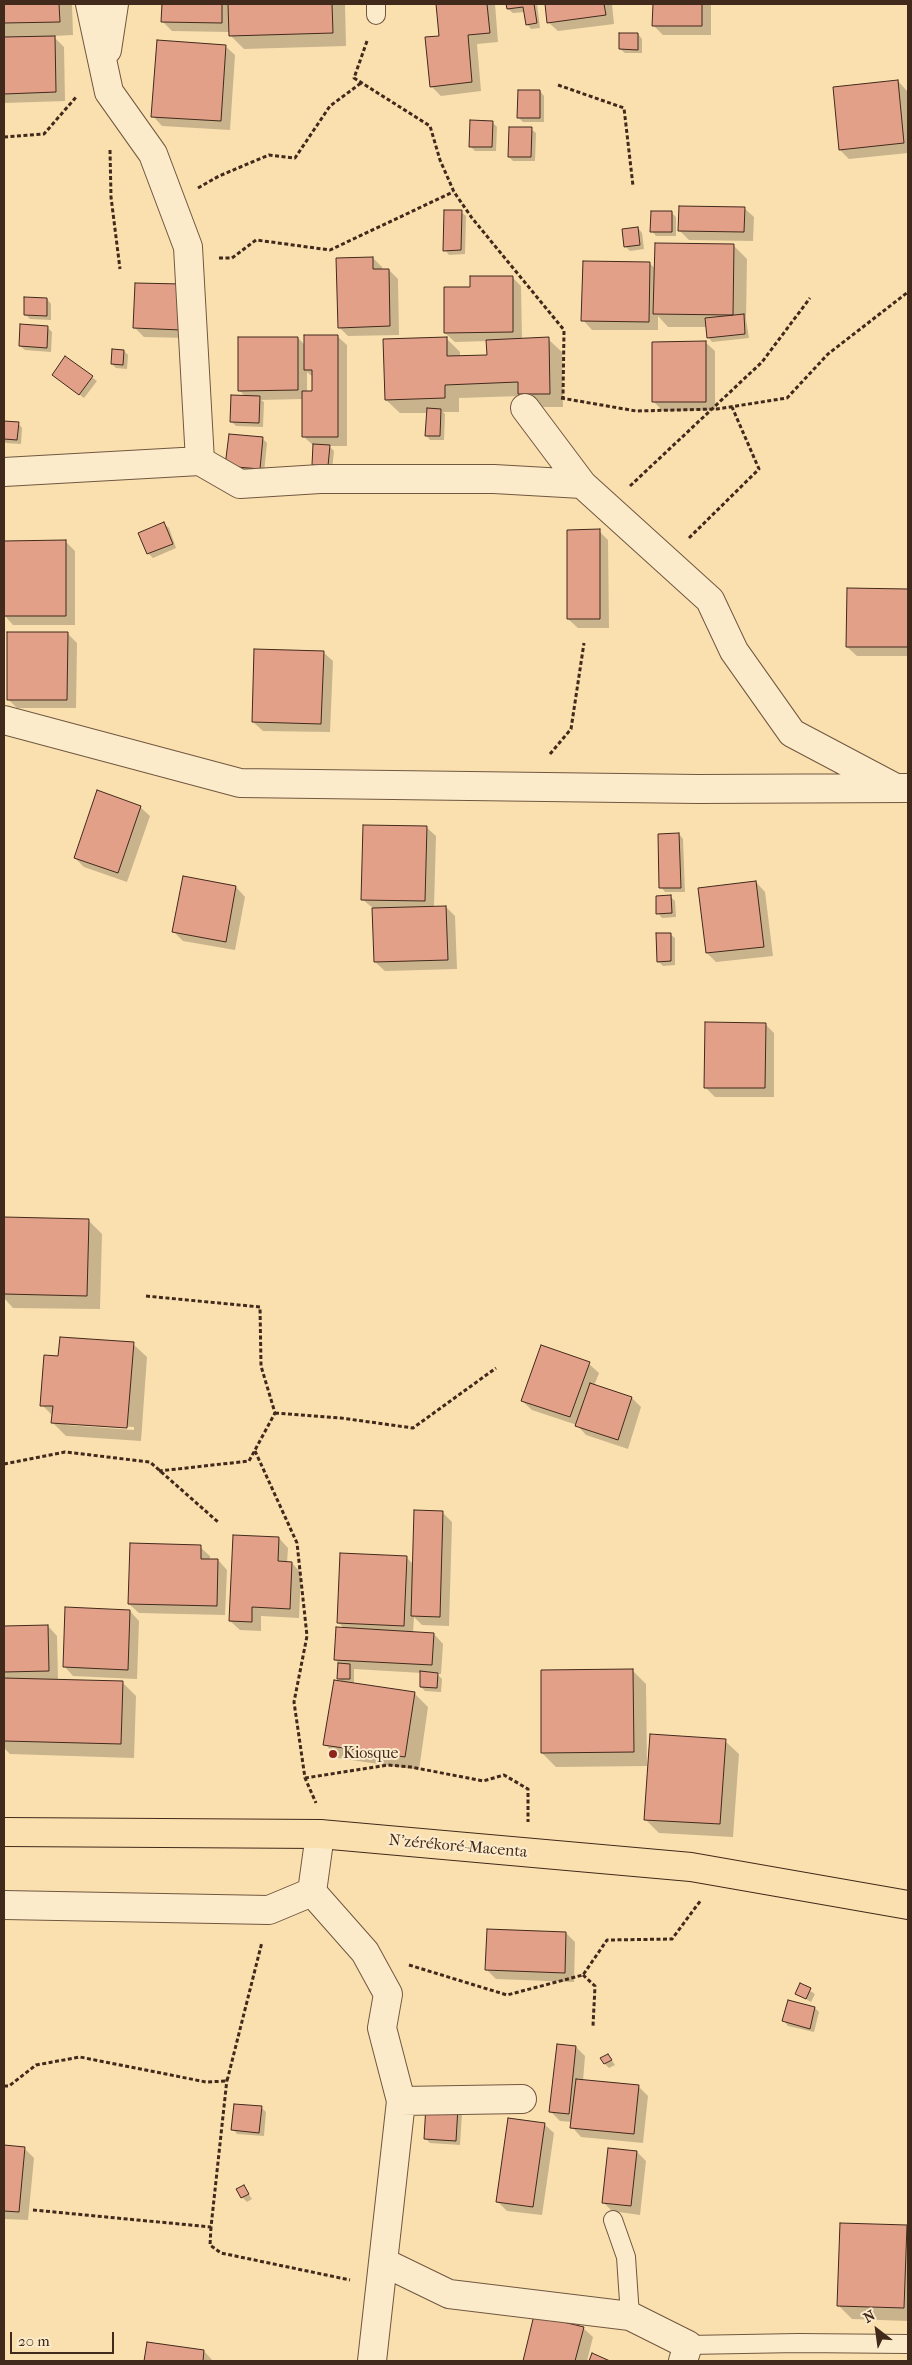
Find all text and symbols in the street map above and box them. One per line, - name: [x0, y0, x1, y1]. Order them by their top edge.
- place label: Kiosque: [343, 1744, 398, 1764]
- marker: Kiosque: [327, 1748, 339, 1760]
- street label: N'zérékoré-Macenta: [388, 1831, 528, 1863]
- north arrow: [852, 2305, 902, 2355]
- text: N: [860, 2307, 878, 2327]
- scale bar: [12, 2322, 116, 2354]
- text: 20 m: [18, 2332, 50, 2350]

